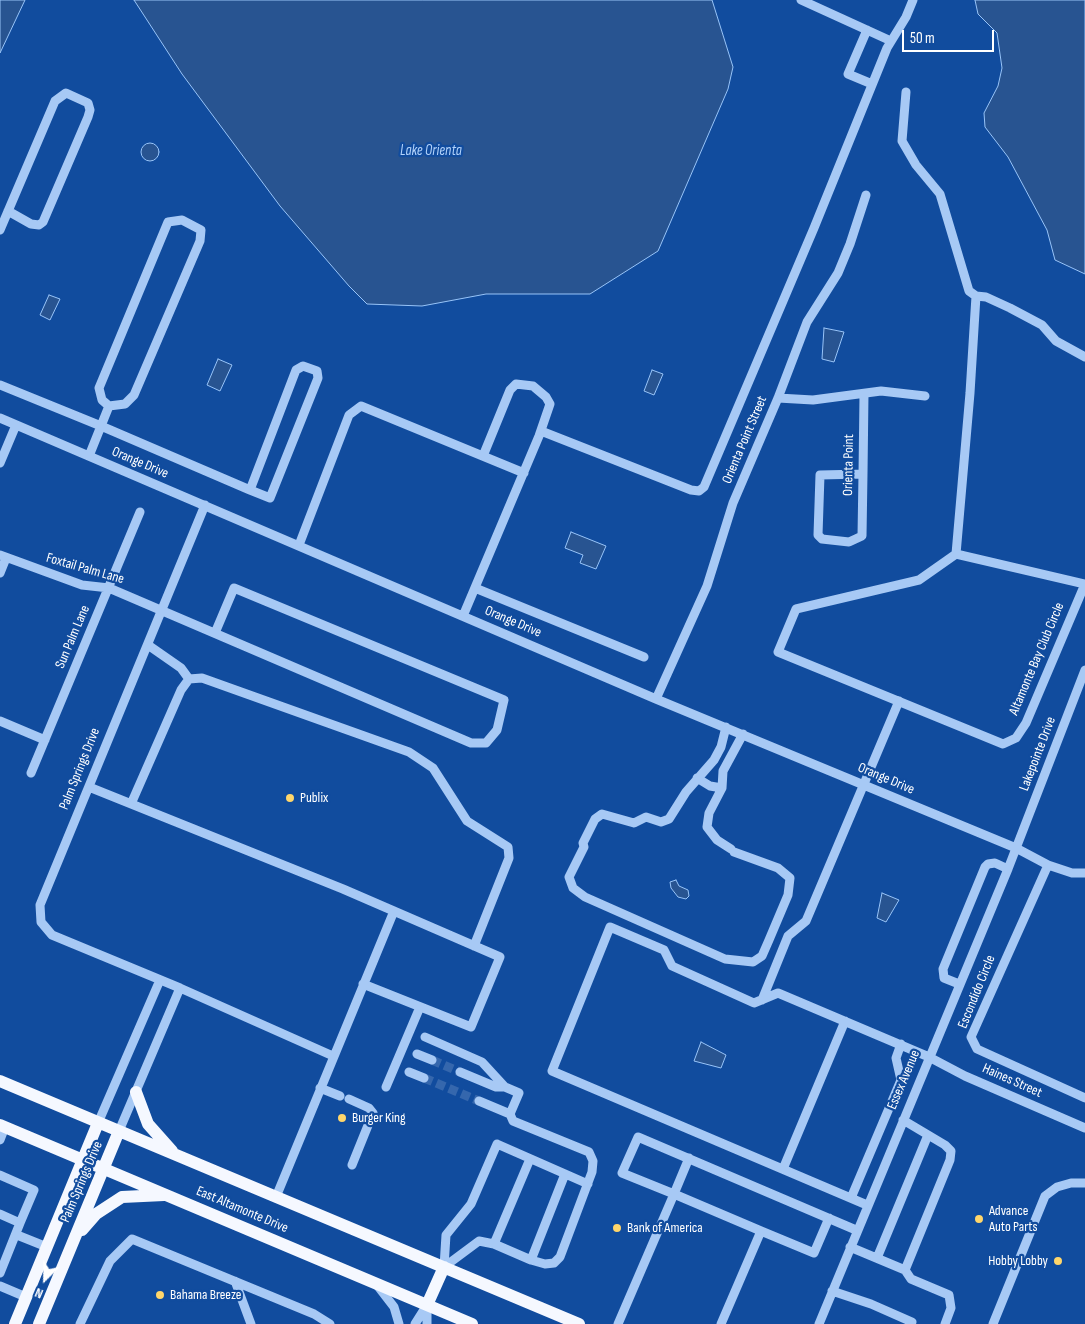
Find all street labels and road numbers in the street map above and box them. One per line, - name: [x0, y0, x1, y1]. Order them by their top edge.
- street label: Orienta Point Street: [719, 394, 771, 486]
- street label: Orienta Point: [840, 434, 858, 496]
- street label: Orange Drive: [109, 444, 171, 482]
- street label: Foxtail Palm Lane: [44, 550, 126, 588]
- street label: Altamonte Bay Club Circle: [1006, 600, 1068, 718]
- street label: Sun Palm Lane: [52, 603, 94, 671]
- street label: Orange Drive: [482, 603, 544, 641]
- street label: Lakepointe Drive: [1016, 715, 1060, 793]
- street label: Palm Springs Drive: [56, 726, 104, 812]
- street label: Orange Drive: [855, 760, 917, 798]
- street label: Escondido Circle: [955, 953, 999, 1031]
- street label: Essex Avenue: [884, 1048, 924, 1112]
- street label: Haines Street: [980, 1060, 1044, 1102]
- street label: Palm Springs Drive: [57, 1139, 107, 1225]
- street label: East Altamonte Drive: [194, 1183, 290, 1237]

